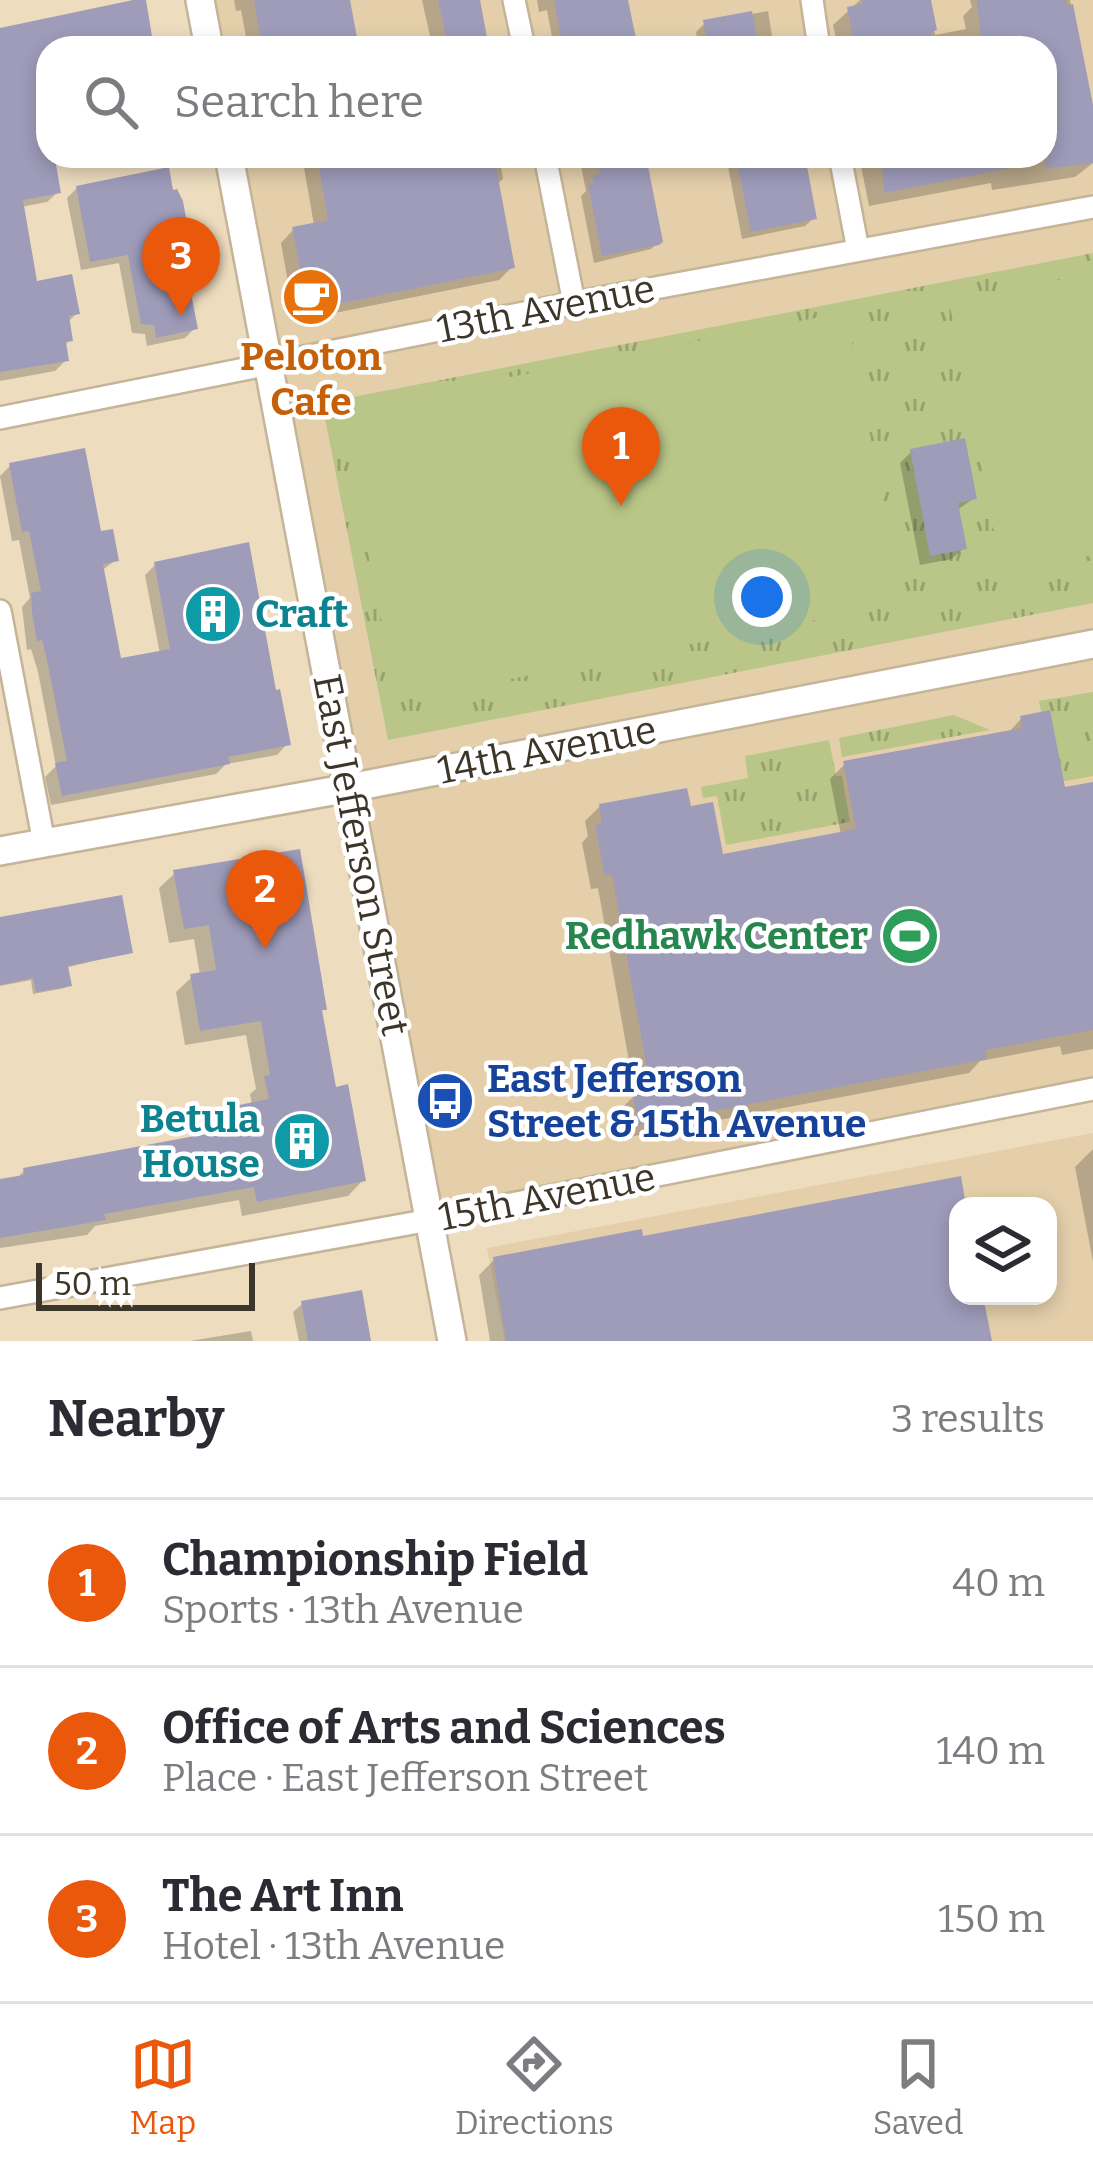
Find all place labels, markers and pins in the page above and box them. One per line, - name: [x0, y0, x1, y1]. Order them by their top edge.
- pin: 3: [142, 217, 220, 316]
- cafe icon: Peloton Cafe: [280, 266, 342, 328]
- place label: Peloton Cafe: [240, 334, 382, 425]
- pin: 1: [582, 407, 660, 506]
- building icon: Craft: [182, 583, 244, 645]
- place label: Craft: [255, 591, 349, 637]
- pin: 2: [226, 850, 304, 949]
- sports icon: Redhawk Center: [879, 905, 941, 967]
- place label: Redhawk Center: [565, 913, 868, 959]
- place label: East Jefferson Street & 15th Avenue: [487, 1056, 867, 1147]
- bus stop icon: East Jefferson Street & 15th Avenue: [414, 1070, 476, 1132]
- place label: Betula House: [140, 1096, 260, 1187]
- building icon: Betula House: [271, 1110, 333, 1172]

